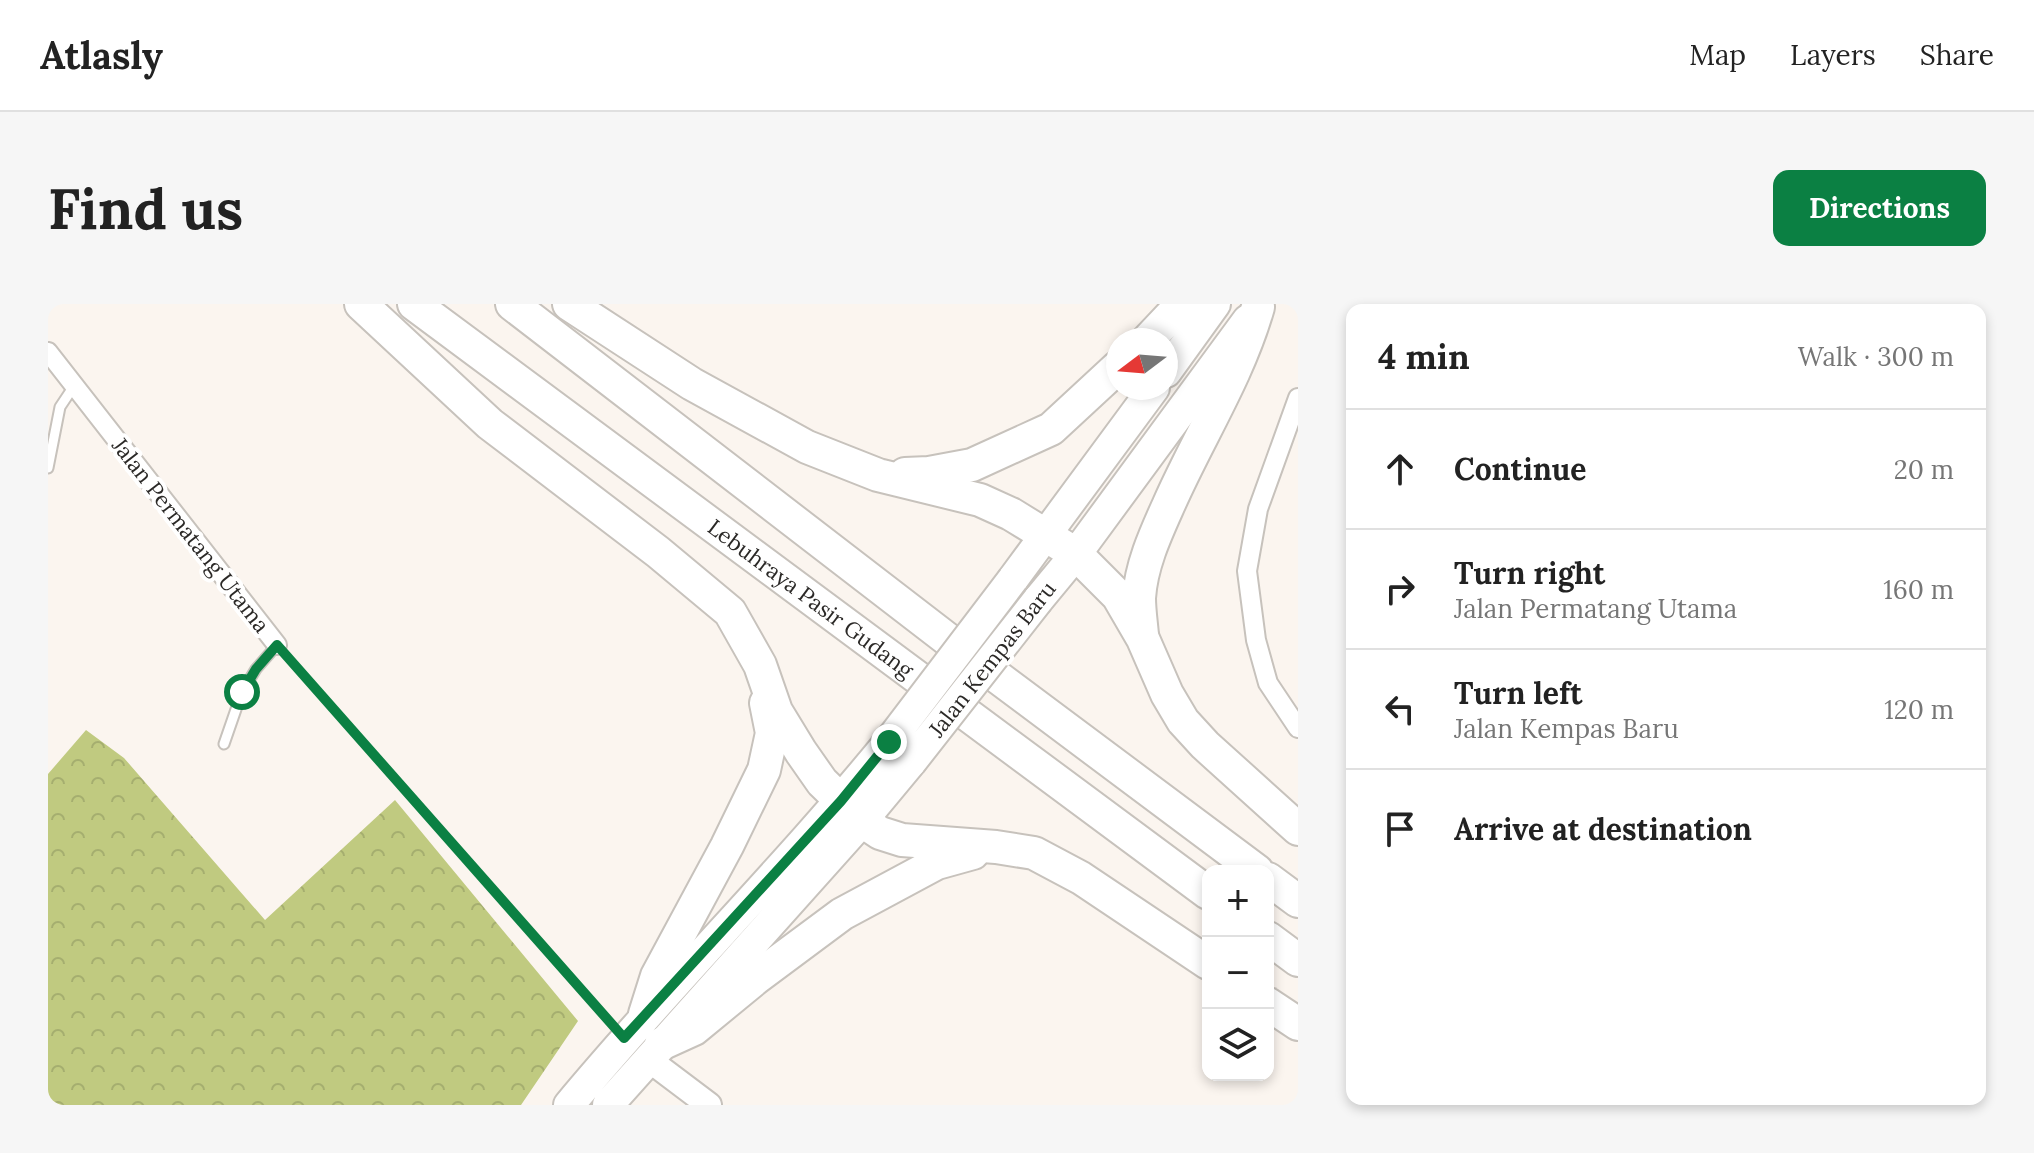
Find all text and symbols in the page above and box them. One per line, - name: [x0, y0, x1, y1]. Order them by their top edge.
- text: Atlasly: [40, 31, 163, 79]
- text: Map: [1689, 37, 1746, 73]
- text: Layers: [1790, 37, 1876, 73]
- text: Share: [1920, 37, 1994, 73]
- button: Directions: [1773, 170, 1986, 246]
- text: Find us: [48, 173, 243, 244]
- north arrow: [1106, 328, 1178, 400]
- text: 4 min: [1378, 335, 1470, 378]
- text: Walk · 300 m: [1798, 340, 1954, 373]
- street label: Jalan Permatang Utama: [106, 431, 276, 638]
- icon: ahead: [1378, 447, 1422, 491]
- text: Continue: [1454, 450, 1586, 488]
- text: 20 m: [1894, 453, 1954, 486]
- street label: Lebuhraya Pasir Gudang: [702, 513, 920, 684]
- text: Turn right: [1454, 554, 1605, 592]
- icon: right: [1378, 567, 1422, 611]
- text: 160 m: [1883, 573, 1954, 606]
- street label: Jalan Kempas Baru: [922, 575, 1062, 743]
- text: Jalan Permatang Utama: [1454, 592, 1737, 625]
- route start: [224, 674, 260, 710]
- text: Turn left: [1454, 674, 1582, 712]
- icon: left: [1378, 687, 1422, 731]
- text: 120 m: [1884, 693, 1954, 726]
- text: Jalan Kempas Baru: [1454, 712, 1679, 745]
- route end: [871, 724, 907, 760]
- icon: arrive: [1378, 807, 1422, 851]
- text: Arrive at destination: [1454, 810, 1752, 848]
- map controls: [1202, 865, 1274, 1081]
- button: +: [1202, 865, 1274, 937]
- button: −: [1202, 937, 1274, 1009]
- button: layers: [1202, 1009, 1274, 1081]

